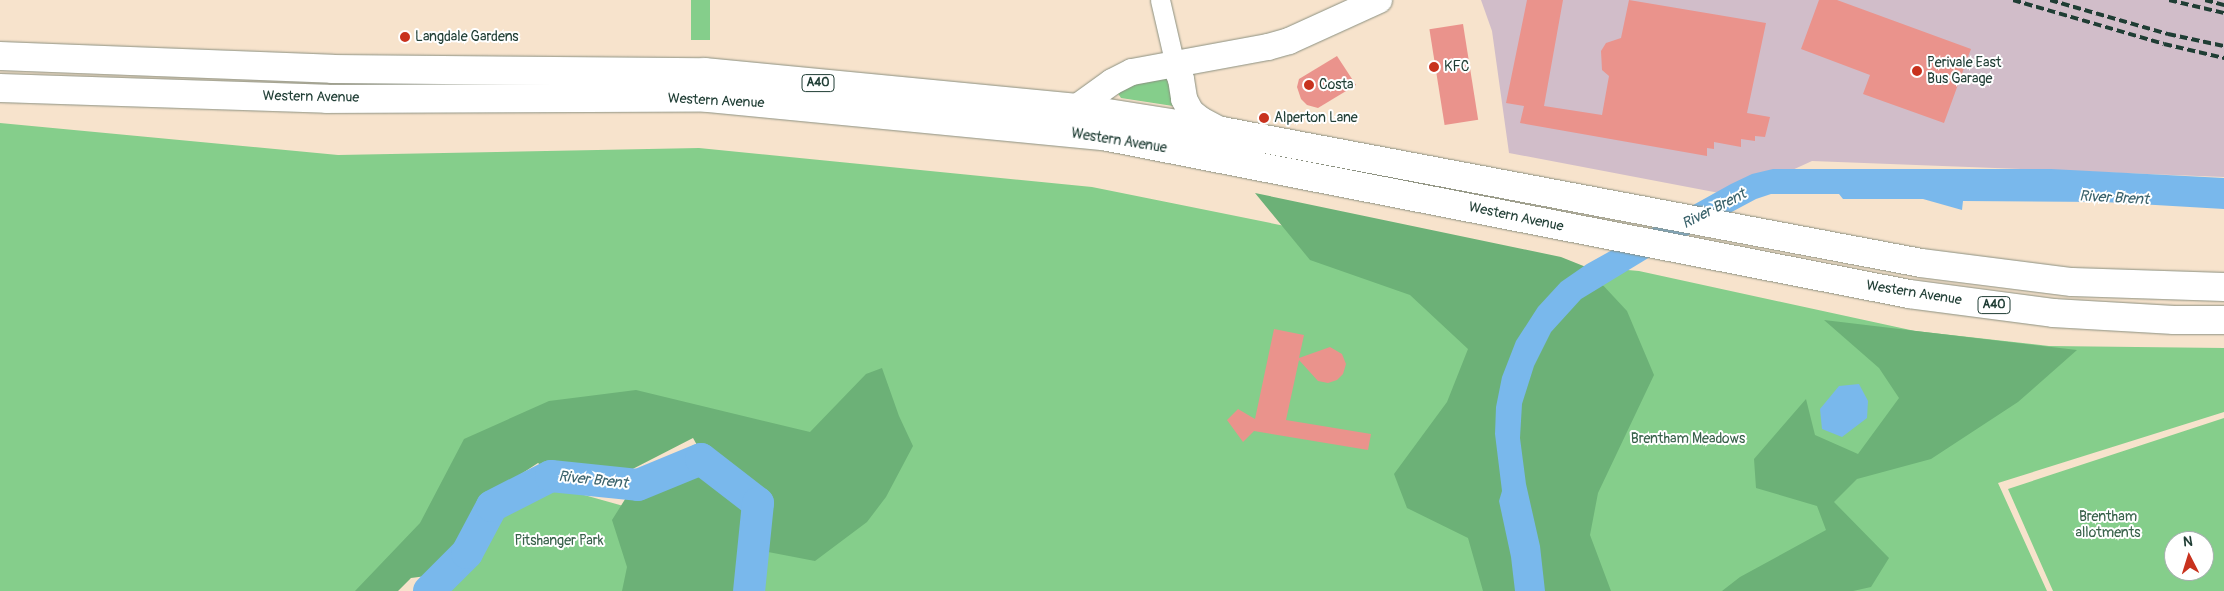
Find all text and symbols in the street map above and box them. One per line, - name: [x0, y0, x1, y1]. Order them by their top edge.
- place label: Langdale Gardens: [415, 29, 519, 45]
- marker: Langdale Gardens: [399, 31, 411, 43]
- place label: Perivale East Bus Garage: [1927, 55, 2001, 88]
- place label: KFC: [1444, 59, 1470, 75]
- marker: KFC: [1428, 61, 1440, 73]
- marker: Perivale East Bus Garage: [1911, 65, 1923, 77]
- road number: A40: [800, 74, 836, 92]
- place label: Costa: [1319, 77, 1354, 93]
- marker: Costa: [1303, 79, 1315, 91]
- street label: Western Avenue: [263, 88, 359, 106]
- street label: Western Avenue: [667, 90, 765, 112]
- place label: Alperton Lane: [1274, 110, 1358, 126]
- marker: Alperton Lane: [1258, 112, 1270, 124]
- street label: Western Avenue: [1070, 125, 1168, 157]
- water label: River Brent: [1679, 185, 1749, 233]
- water label: River Brent: [2079, 187, 2149, 209]
- street label: Western Avenue: [1467, 199, 1565, 235]
- street label: Western Avenue: [1865, 277, 1963, 309]
- road number: A40: [1976, 296, 2012, 314]
- park label: Brentham Meadows: [1631, 431, 1745, 447]
- water label: River Brent: [557, 467, 629, 493]
- park label: Brentham allotments: [2075, 509, 2141, 542]
- north arrow: [2164, 531, 2214, 581]
- park label: Pitshanger Park: [514, 533, 604, 549]
- text: N: [2182, 533, 2193, 550]

